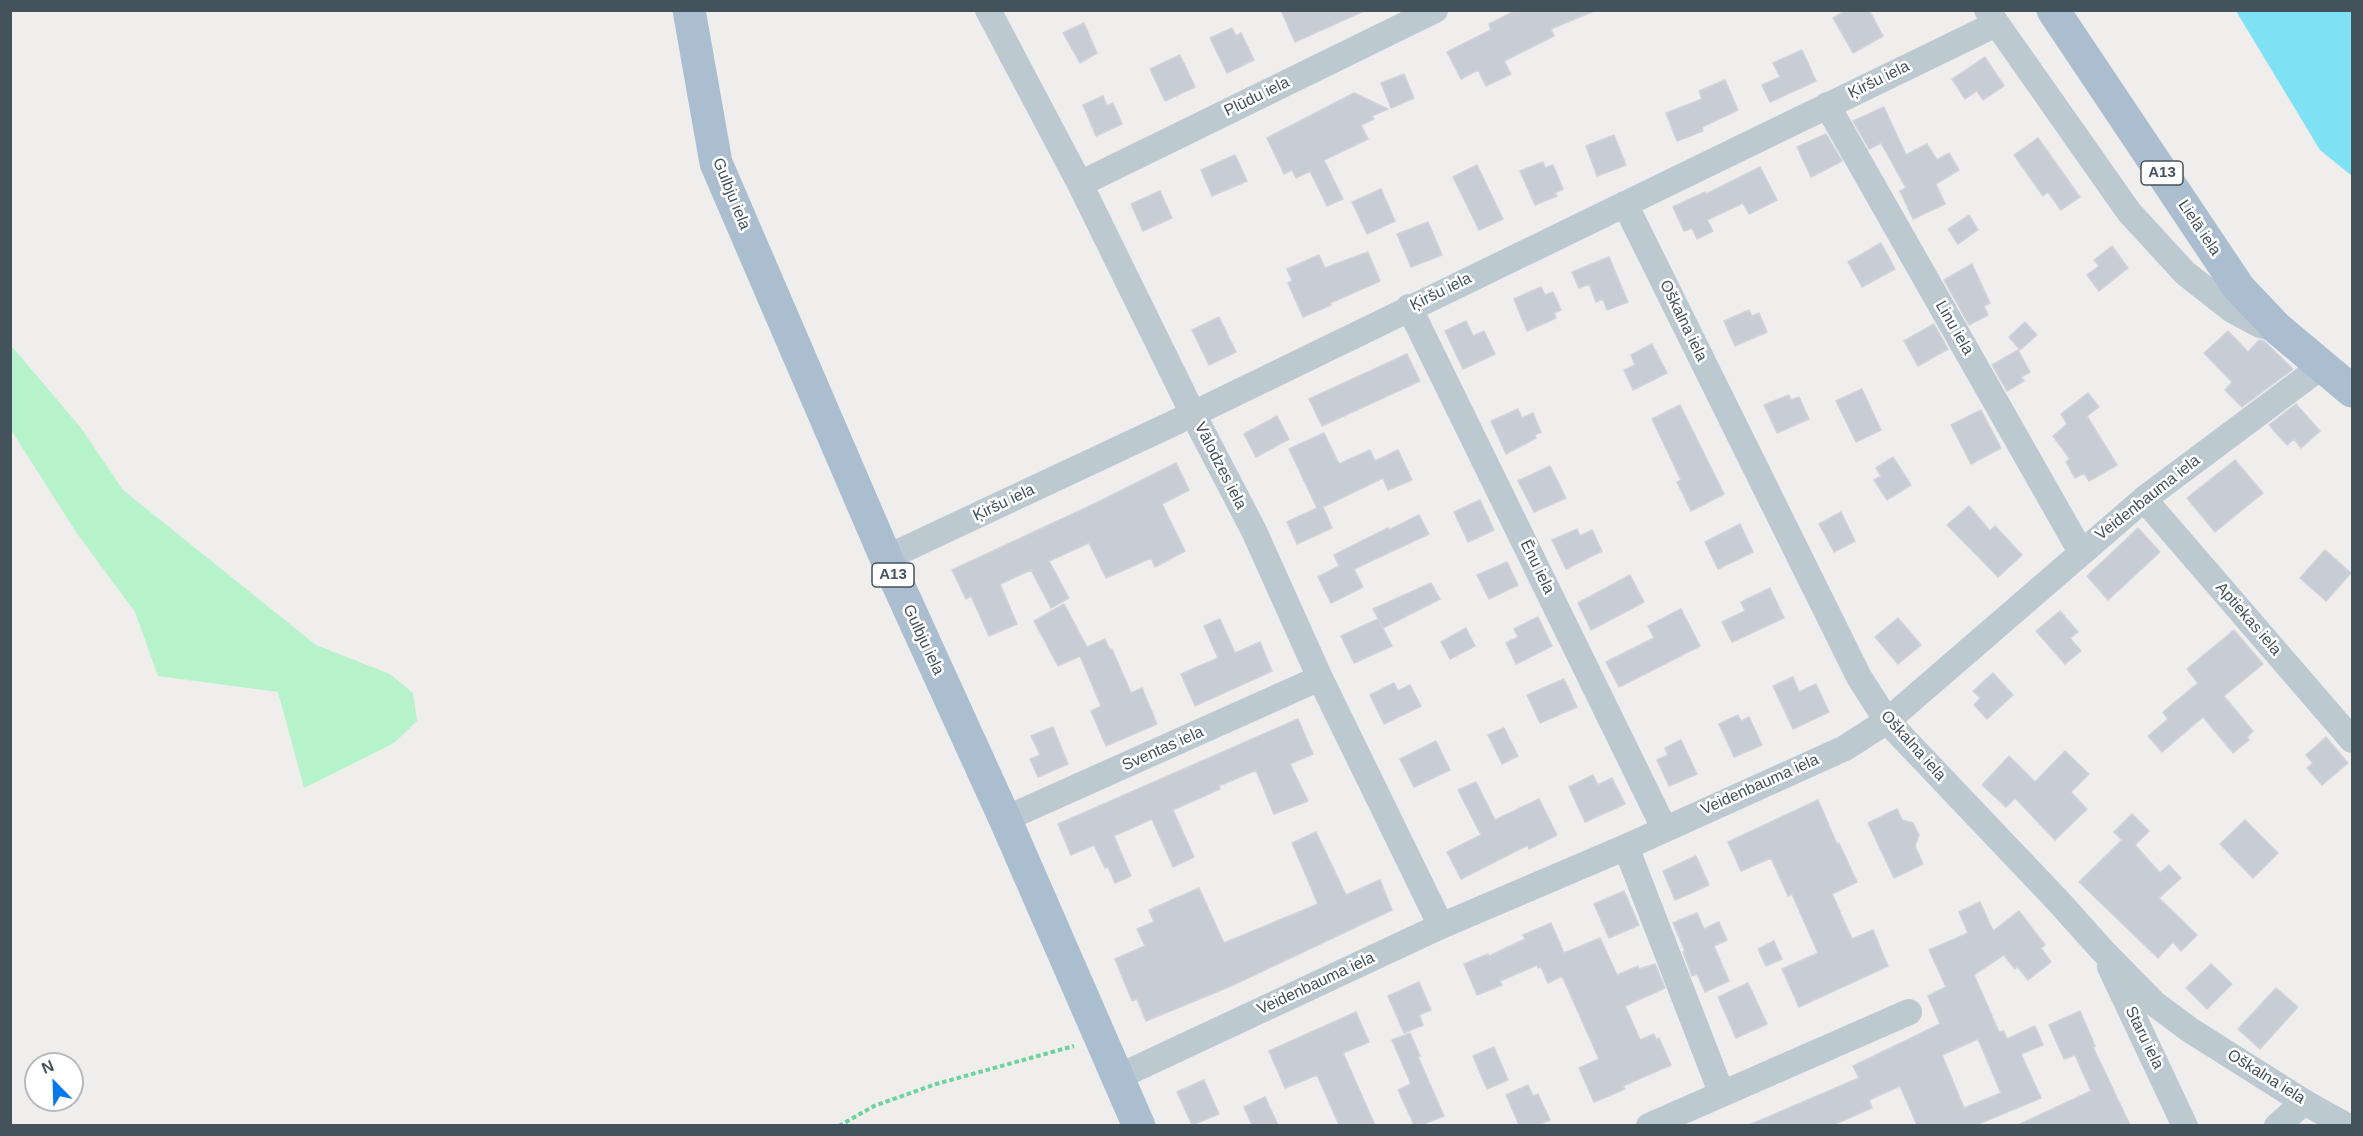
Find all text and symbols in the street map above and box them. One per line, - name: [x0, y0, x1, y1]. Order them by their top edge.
- street label: Ķiršu iela: [1845, 57, 1913, 103]
- street label: Plūdu iela: [1221, 73, 1293, 121]
- street label: Gulbju iela: [708, 155, 754, 233]
- road number: A13: [2141, 161, 2183, 185]
- street label: Lielā iela: [2173, 196, 2225, 260]
- street label: Ķiršu iela: [1407, 269, 1475, 315]
- street label: Oškalna iela: [1655, 277, 1711, 365]
- street label: Linu iela: [1931, 297, 1977, 359]
- street label: Vālodzes iela: [1190, 419, 1250, 513]
- street label: Veidenbauma iela: [2092, 451, 2204, 545]
- street label: Ķiršu iela: [970, 480, 1038, 526]
- street label: Ēnu iela: [1516, 537, 1558, 597]
- road number: A13: [872, 563, 914, 587]
- street label: Aptiekas iela: [2211, 578, 2285, 660]
- street label: Gulbju iela: [898, 602, 948, 678]
- street label: Oškalna iela: [1876, 707, 1950, 785]
- street label: Sventas iela: [1119, 723, 1207, 775]
- street label: Veidenbauma iela: [1698, 750, 1822, 820]
- street label: Veidenbauma iela: [1254, 948, 1378, 1020]
- street label: Staru iela: [2121, 1003, 2167, 1073]
- street label: Oškalna iela: [2224, 1046, 2308, 1108]
- north arrow: [24, 1052, 84, 1112]
- text: N: [39, 1057, 56, 1077]

